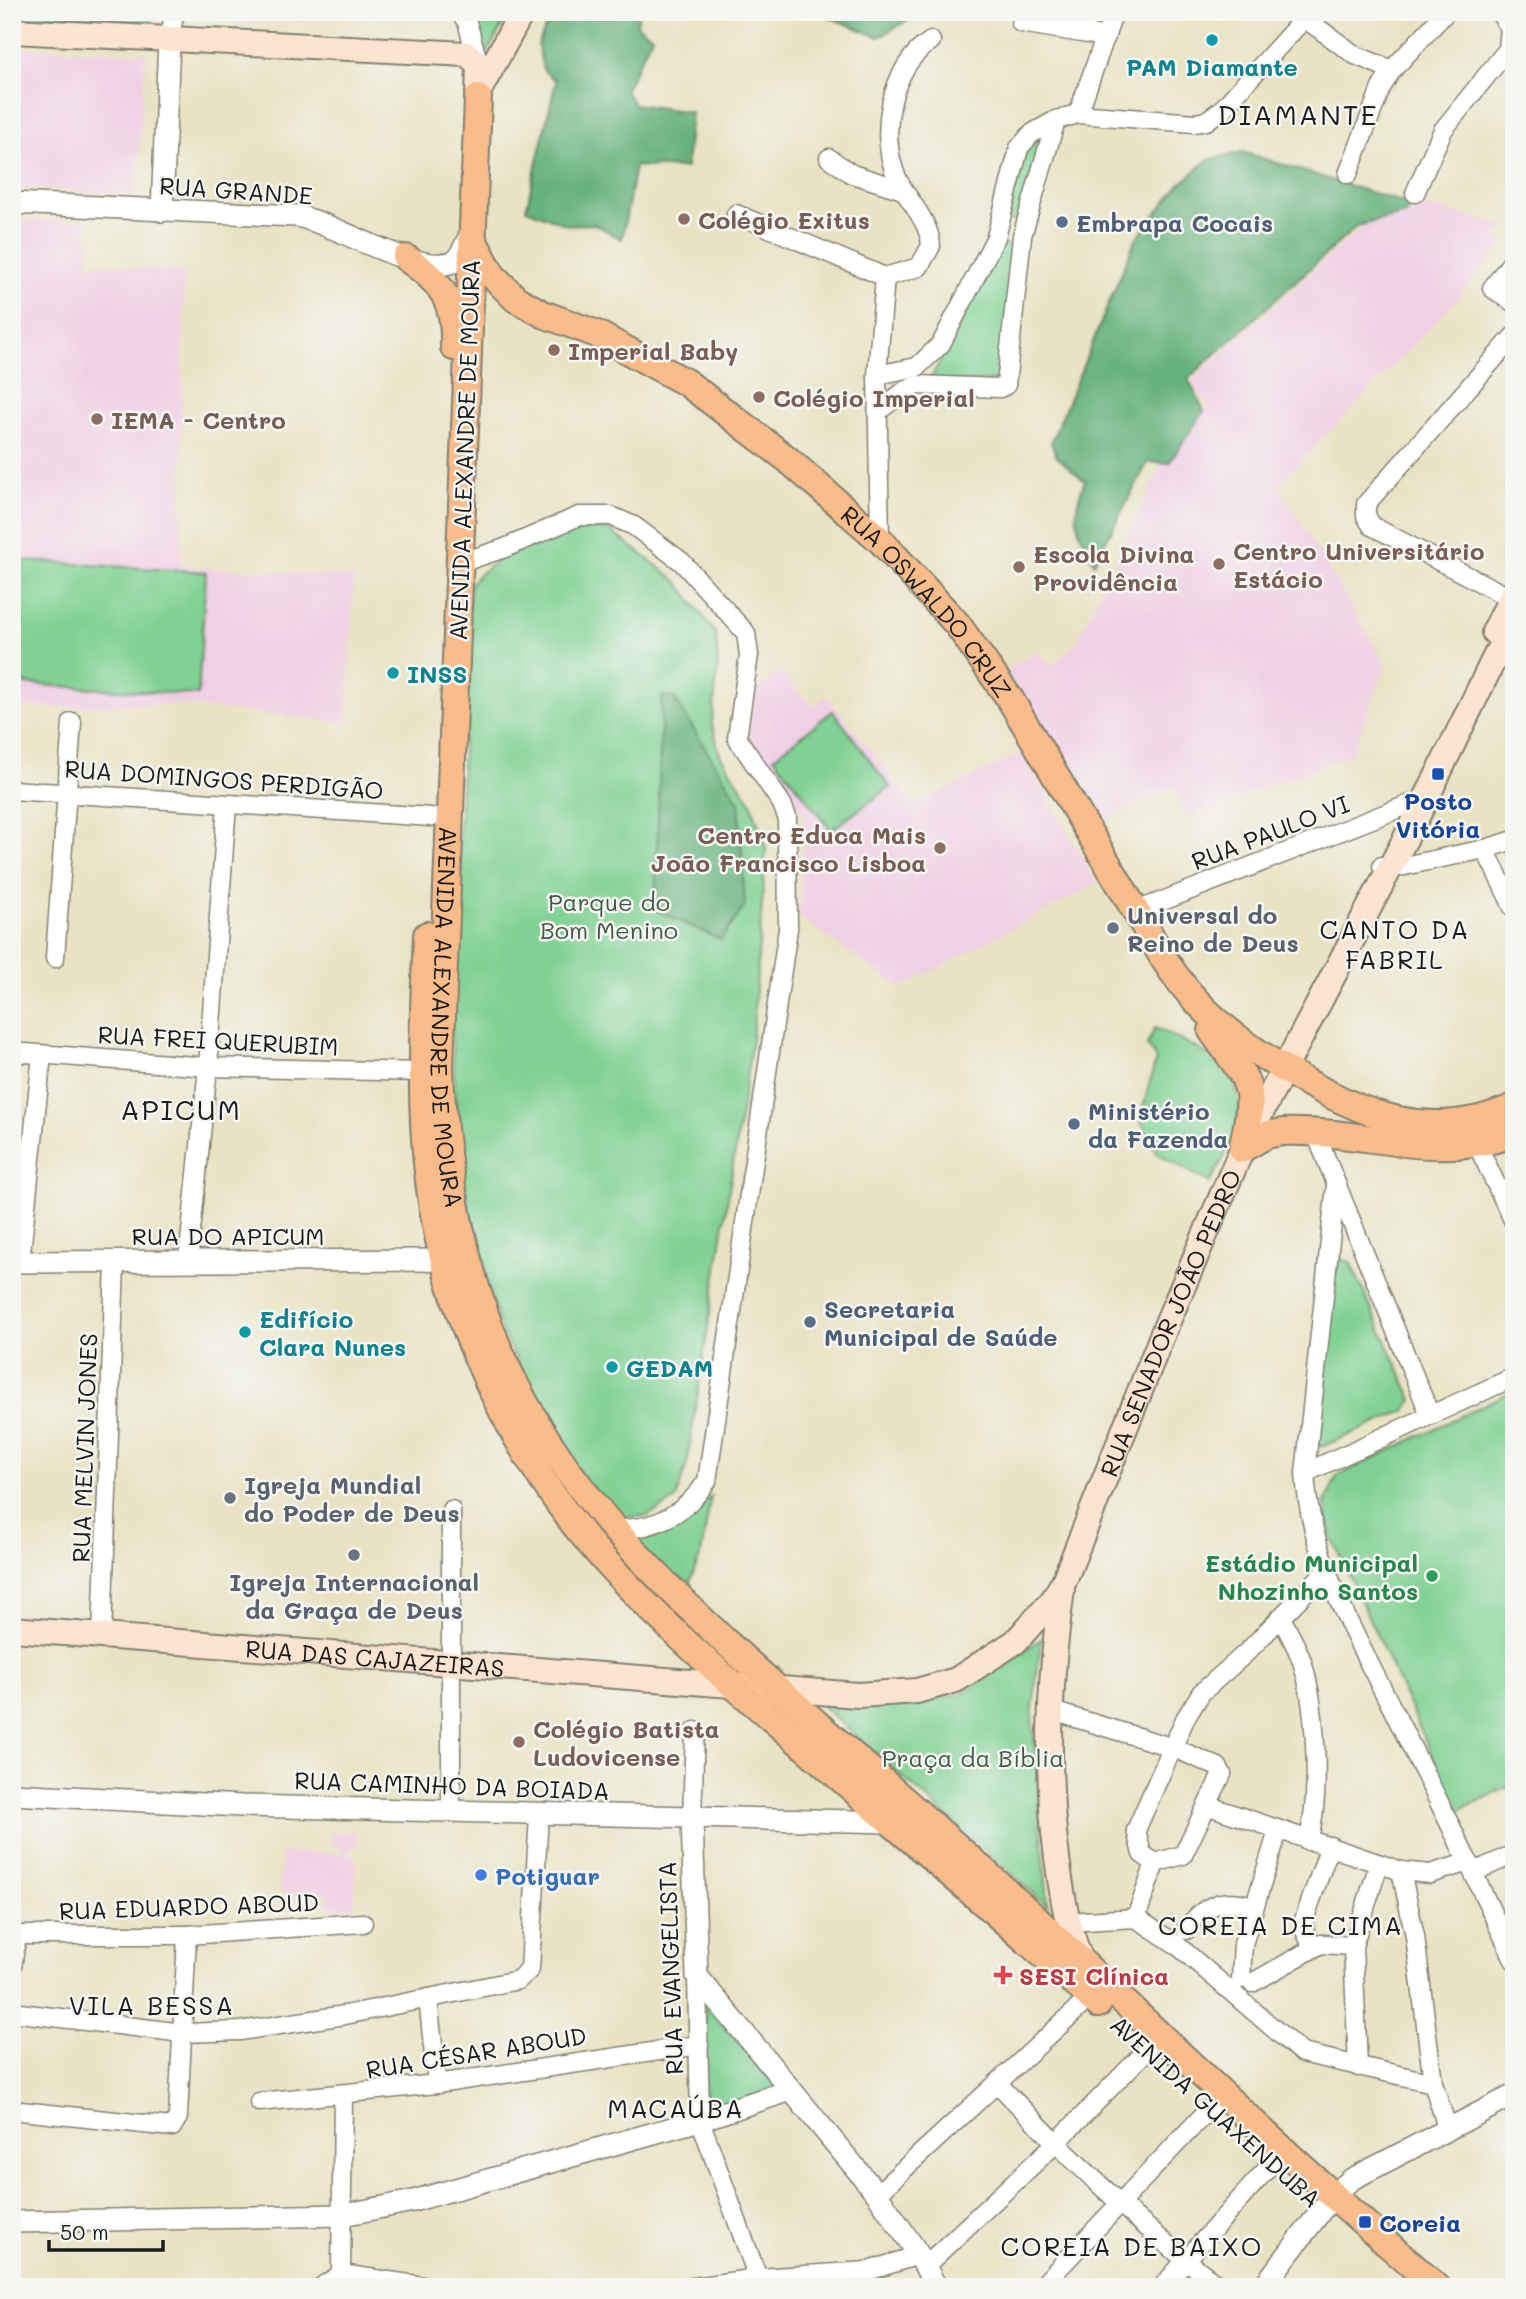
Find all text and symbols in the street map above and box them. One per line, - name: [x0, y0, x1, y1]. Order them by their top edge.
- marker: PAM Diamante: [1204, 32, 1220, 48]
- place label: PAM Diamante: [1126, 51, 1298, 82]
- district label: DIAMANTE: [1218, 96, 1378, 132]
- street label: RUA GRANDE: [158, 169, 314, 211]
- place label: Colégio Exitus: [698, 204, 870, 235]
- place label: Embrapa Cocais: [1076, 207, 1273, 238]
- marker: Colégio Exitus: [676, 211, 692, 227]
- marker: Embrapa Cocais: [1054, 214, 1070, 230]
- street label: AVENIDA ALEXANDRE DE MOURA: [442, 259, 486, 641]
- place label: Imperial Baby: [568, 335, 738, 366]
- marker: Imperial Baby: [546, 342, 562, 358]
- place label: Colégio Imperial: [773, 382, 975, 413]
- marker: Colégio Imperial: [751, 389, 767, 405]
- place label: IEMA - Centro: [111, 404, 286, 435]
- marker: IEMA - Centro: [89, 411, 105, 427]
- street label: RUA OSWALDO CRUZ: [835, 498, 1020, 703]
- place label: Centro Universitário Estácio: [1233, 535, 1485, 594]
- place label: Escola Divina Providência: [1033, 538, 1194, 597]
- marker: Centro Universitário Estácio: [1211, 556, 1227, 572]
- marker: Escola Divina Providência: [1011, 559, 1027, 575]
- place label: INSS: [407, 658, 468, 689]
- marker: INSS: [385, 665, 401, 681]
- street label: RUA DOMINGOS PERDIGÃO: [64, 752, 384, 806]
- marker: Posto Vitória: [1430, 766, 1446, 782]
- place label: Posto Vitória: [1396, 785, 1480, 844]
- street label: RUA PAULO VI: [1187, 788, 1353, 876]
- place label: Centro Educa Mais João Francisco Lisboa: [650, 819, 926, 878]
- street label: AVENIDA ALEXANDRE DE MOURA: [424, 826, 471, 1210]
- marker: Centro Educa Mais João Francisco Lisboa: [932, 840, 948, 856]
- park label: Parque do Bom Menino: [540, 886, 678, 945]
- place label: Universal do Reino de Deus: [1127, 899, 1299, 958]
- district label: CANTO DA FABRIL: [1320, 912, 1471, 976]
- marker: Universal do Reino de Deus: [1105, 920, 1121, 936]
- street label: RUA FREI QUERUBIM: [97, 1018, 339, 1062]
- district label: APICUM: [120, 1091, 242, 1127]
- place label: Ministério da Fazenda: [1088, 1095, 1228, 1154]
- marker: Ministério da Fazenda: [1066, 1116, 1082, 1132]
- street label: RUA SENADOR JOÃO PEDRO: [1092, 1164, 1247, 1481]
- street label: RUA DO APICUM: [132, 1220, 324, 1251]
- place label: Secretaria Municipal de Saúde: [824, 1293, 1058, 1352]
- place label: Edifício Clara Nunes: [259, 1303, 406, 1362]
- marker: Secretaria Municipal de Saúde: [802, 1314, 818, 1330]
- marker: Edifício Clara Nunes: [237, 1324, 253, 1340]
- street label: RUA MELVIN JONES: [65, 1333, 103, 1563]
- place label: GEDAM: [626, 1352, 713, 1383]
- marker: GEDAM: [604, 1359, 620, 1375]
- place label: Igreja Mundial do Poder de Deus: [244, 1469, 460, 1528]
- marker: Igreja Mundial do Poder de Deus: [222, 1490, 238, 1506]
- marker: Igreja Internacional da Graça de Deus: [346, 1547, 362, 1563]
- place label: Estádio Municipal Nhozinho Santos: [1205, 1547, 1418, 1606]
- place label: Igreja Internacional da Graça de Deus: [229, 1566, 479, 1625]
- marker: Estádio Municipal Nhozinho Santos: [1424, 1568, 1440, 1584]
- street label: RUA DAS CAJAZEIRAS: [244, 1632, 505, 1683]
- place label: Colégio Batista Ludovicense: [533, 1713, 719, 1772]
- marker: Colégio Batista Ludovicense: [511, 1734, 527, 1750]
- park label: Praça da Bíblia: [882, 1742, 1064, 1773]
- street label: RUA CAMINHO DA BOIADA: [294, 1764, 610, 1806]
- place label: Potiguar: [495, 1860, 600, 1891]
- street label: RUA EVANGELISTA: [651, 1861, 689, 2075]
- marker: Potiguar: [473, 1867, 489, 1883]
- street label: RUA EDUARDO ABOUD: [58, 1886, 320, 1926]
- district label: COREIA DE CIMA: [1158, 1908, 1404, 1942]
- place label: SESI Clínica: [1019, 1960, 1169, 1991]
- marker: SESI Clínica: [993, 1965, 1013, 1985]
- district label: VILA BESSA: [69, 1988, 235, 2022]
- street label: AVENIDA GUAXENDUBA: [1104, 2008, 1328, 2214]
- street label: RUA CÉSAR ABOUD: [364, 2019, 588, 2085]
- district label: MACAÚBA: [607, 2091, 745, 2125]
- place label: Coreia: [1379, 2207, 1461, 2238]
- scale bar: [49, 2208, 163, 2252]
- marker: Coreia: [1357, 2214, 1373, 2230]
- text: 50 m: [60, 2218, 109, 2245]
- district label: COREIA DE BAIXO: [1001, 2229, 1263, 2263]

